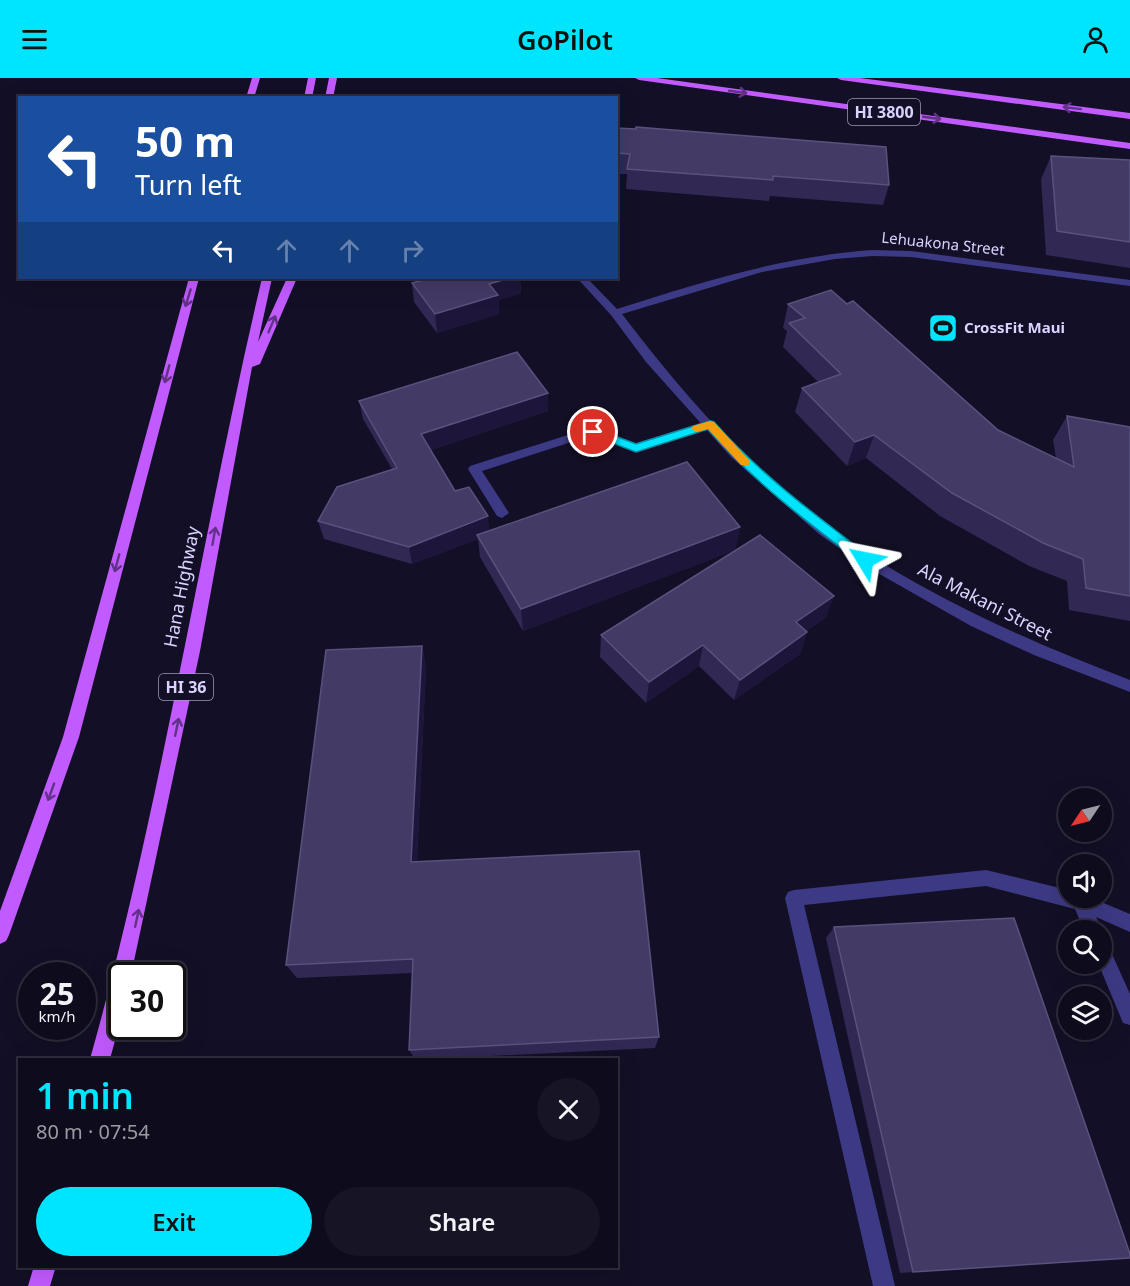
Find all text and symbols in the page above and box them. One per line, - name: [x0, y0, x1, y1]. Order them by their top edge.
- text: GoPilot: [517, 21, 613, 58]
- icon: menu: [18, 23, 51, 56]
- icon: person: [1079, 23, 1112, 56]
- one-way arrow: [728, 86, 748, 97]
- road number: HI 3800: [848, 99, 920, 125]
- one-way arrow: [1063, 102, 1082, 113]
- text: 50 m: [135, 112, 235, 169]
- one-way arrow: [921, 113, 941, 124]
- icon: left: [36, 120, 114, 198]
- text: Turn left: [135, 166, 241, 203]
- street label: Lehuakona Street: [880, 227, 1006, 259]
- icon: left: [207, 234, 240, 267]
- icon: ahead: [270, 234, 303, 267]
- icon: ahead: [333, 234, 366, 267]
- icon: right: [396, 234, 429, 267]
- one-way arrow: [182, 288, 193, 307]
- sports icon: CrossFit Maui: [927, 312, 959, 344]
- one-way arrow: [267, 315, 278, 333]
- place label: CrossFit Maui: [964, 317, 1065, 337]
- one-way arrow: [161, 365, 172, 384]
- pin: [567, 406, 618, 457]
- icon: arrive: [576, 415, 609, 448]
- street label: Hana Highway: [158, 523, 205, 649]
- one-way arrow: [209, 527, 220, 546]
- position arrow: [833, 528, 897, 592]
- one-way arrow: [111, 553, 122, 572]
- street label: Ala Makani Street: [914, 557, 1057, 646]
- road number: HI 36: [159, 674, 213, 700]
- one-way arrow: [172, 718, 183, 738]
- one-way arrow: [45, 782, 56, 801]
- north arrow: [1058, 788, 1112, 842]
- map controls: [1058, 788, 1112, 1040]
- button: sound: [1058, 854, 1112, 908]
- one-way arrow: [131, 909, 143, 928]
- button: search: [1058, 920, 1112, 974]
- speed limit sign: 30: [108, 962, 186, 1040]
- text: 25: [40, 973, 74, 1014]
- button: layers: [1058, 986, 1112, 1040]
- text: km/h: [39, 1006, 75, 1026]
- text: 1 min: [36, 1071, 134, 1120]
- button: close: [537, 1078, 600, 1141]
- text: 80 m · 07:54: [36, 1118, 150, 1145]
- button: Exit: [36, 1187, 312, 1256]
- button: Share: [324, 1187, 600, 1256]

